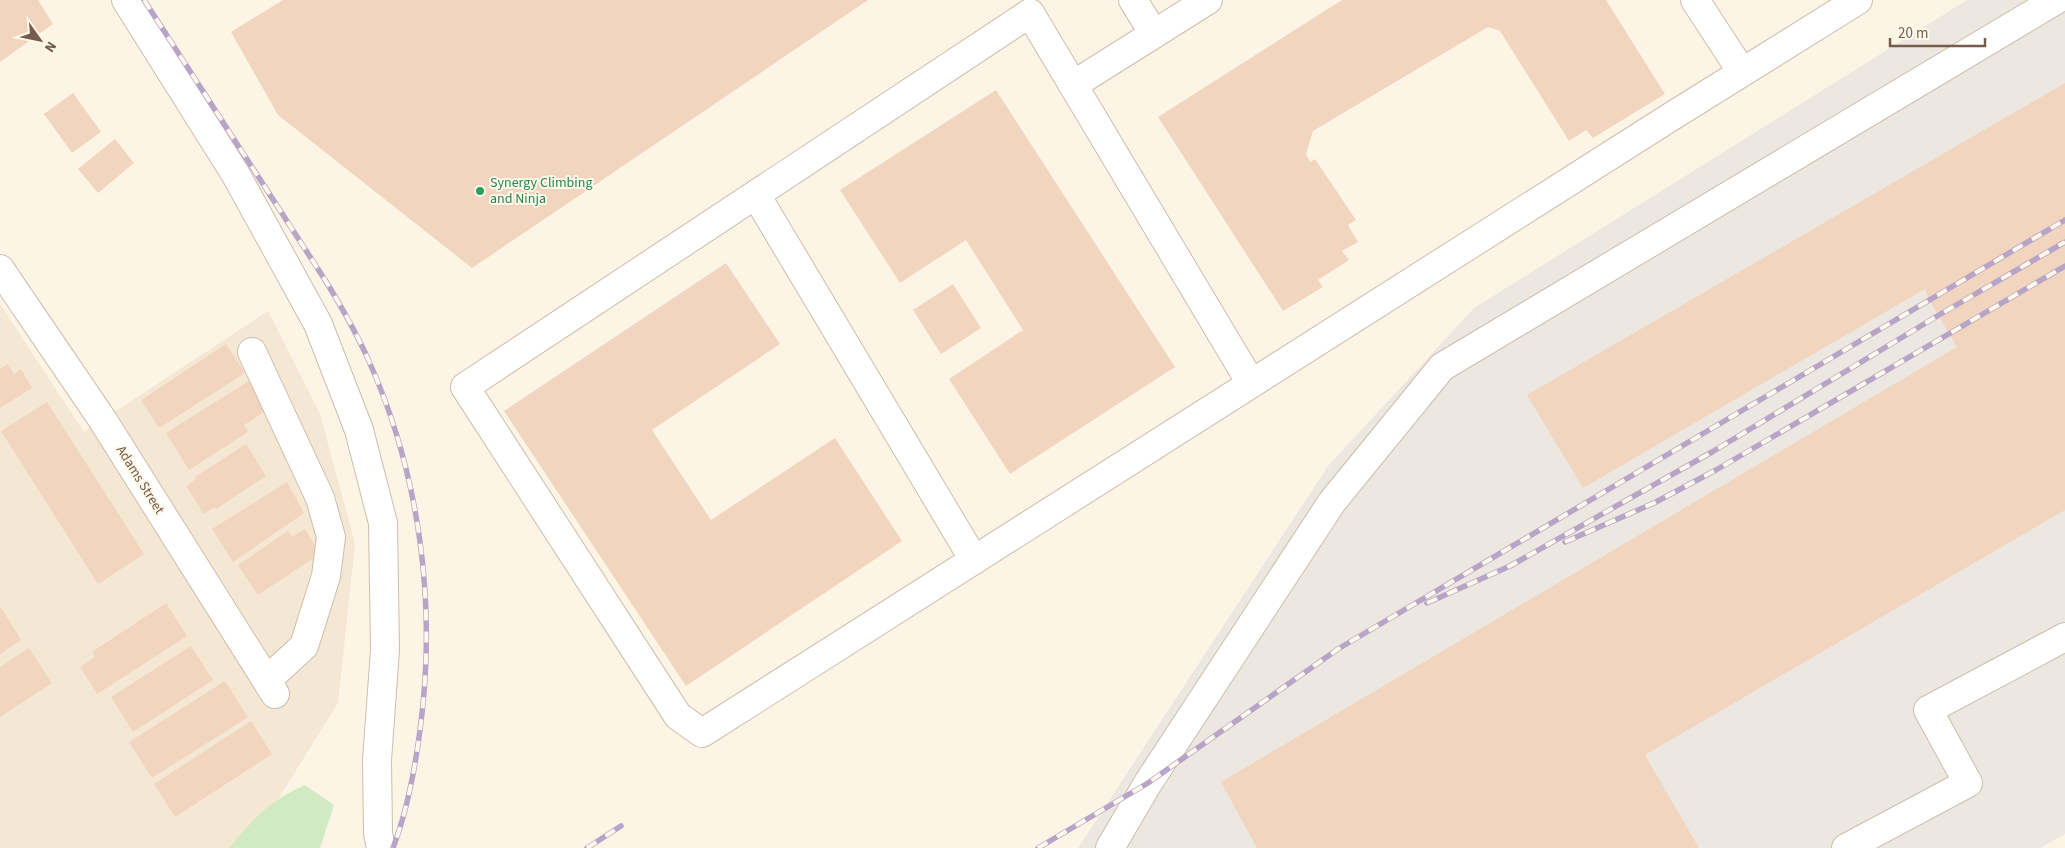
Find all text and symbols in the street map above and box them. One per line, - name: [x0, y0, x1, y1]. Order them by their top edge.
- north arrow: [15, 15, 65, 65]
- scale bar: [1890, 15, 1985, 47]
- text: 20 m: [1898, 23, 1928, 44]
- text: N: [39, 37, 61, 56]
- place label: Synergy Climbing and Ninja: [490, 173, 592, 209]
- marker: Synergy Climbing and Ninja: [474, 185, 486, 197]
- street label: Adams Street: [111, 442, 169, 519]

